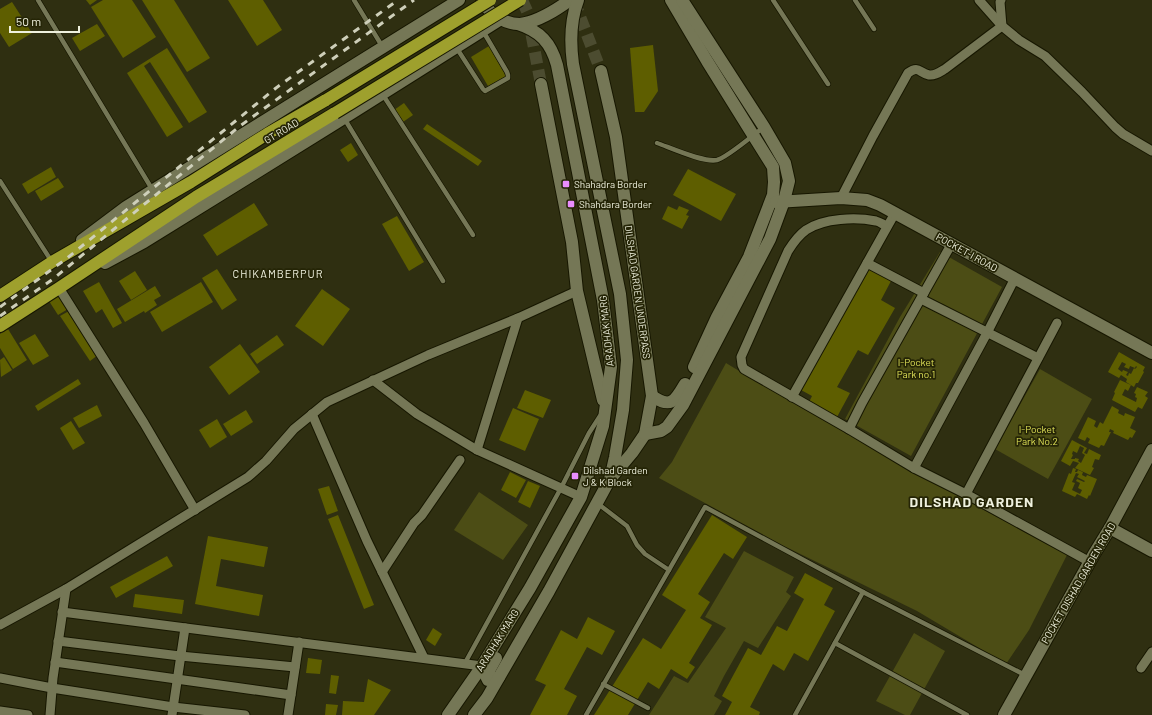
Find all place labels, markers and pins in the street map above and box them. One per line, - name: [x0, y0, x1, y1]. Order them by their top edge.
- place label: Shahadra Border: [574, 178, 647, 190]
- marker: Shahadra Border: [561, 179, 571, 189]
- place label: Shahdara Border: [579, 198, 652, 210]
- marker: Shahdara Border: [566, 199, 576, 209]
- place label: Dilshad Garden J & K Block: [583, 464, 648, 488]
- marker: Dilshad Garden J & K Block: [570, 471, 580, 481]

